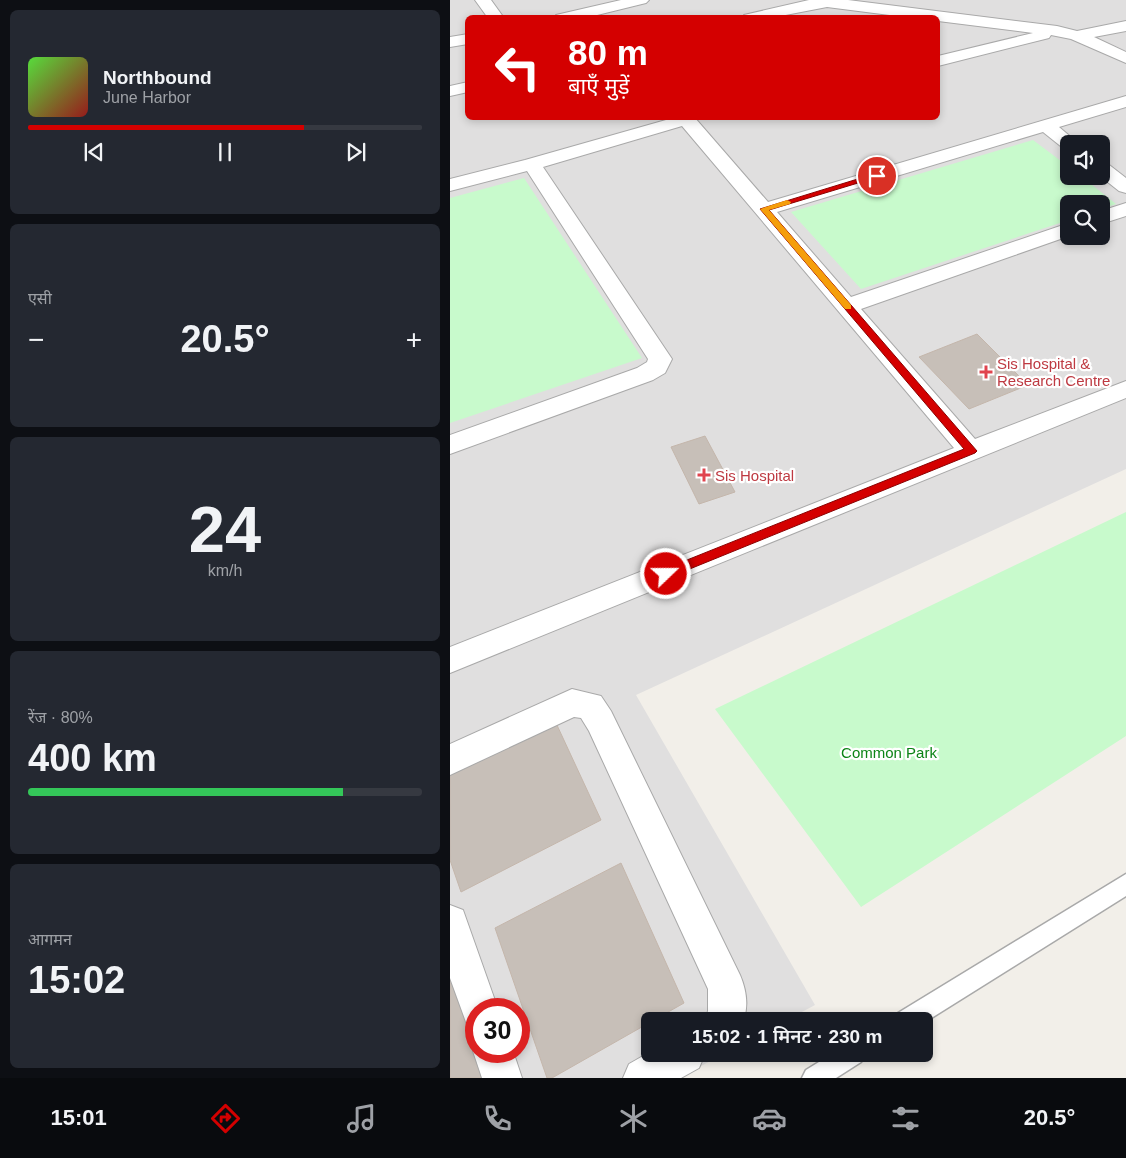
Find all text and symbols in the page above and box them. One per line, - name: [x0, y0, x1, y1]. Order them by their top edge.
- text: 80 m: [568, 33, 648, 72]
- icon: left: [485, 35, 550, 100]
- text: Northbound: [103, 67, 212, 88]
- text: बाएँ मुड़ें: [568, 74, 629, 99]
- text: June Harbor: [103, 89, 191, 106]
- map controls: [1060, 135, 1110, 245]
- button: sound: [1060, 135, 1110, 185]
- icon: previous: [80, 138, 108, 166]
- icon: pause: [211, 138, 239, 166]
- icon: next: [342, 138, 370, 166]
- pin: [856, 155, 898, 197]
- icon: arrive: [863, 162, 891, 190]
- button: search: [1060, 195, 1110, 245]
- text: एसी: [28, 290, 52, 307]
- text: 20.5°: [180, 318, 270, 360]
- text: −: [28, 324, 44, 355]
- text: +: [406, 324, 422, 355]
- place label: Sis Hospital & Research Centre: [997, 355, 1110, 389]
- marker: Sis Hospital & Research Centre: [979, 365, 993, 379]
- place label: Sis Hospital: [715, 467, 794, 484]
- marker: Sis Hospital: [697, 468, 711, 482]
- text: 24: [189, 493, 261, 566]
- position arrow: [639, 547, 691, 599]
- text: km/h: [208, 562, 242, 579]
- text: रेंज · 80%: [28, 709, 93, 726]
- text: 400 km: [28, 737, 157, 779]
- park label: Common Park: [841, 744, 937, 761]
- text: आगमन: [28, 931, 72, 948]
- text: 15:02: [28, 959, 125, 1001]
- speed limit sign: 30: [465, 998, 530, 1063]
- text: 15:02 · 1 मिनट · 230 m: [692, 1026, 882, 1047]
- icon: directions: [208, 1101, 243, 1136]
- icon: music: [344, 1101, 379, 1136]
- icon: phone: [480, 1101, 515, 1136]
- icon: climate: [616, 1101, 651, 1136]
- icon: car: [752, 1101, 787, 1136]
- icon: filters: [888, 1101, 923, 1136]
- text: 15:01: [51, 1105, 107, 1130]
- text: 20.5°: [1024, 1105, 1075, 1130]

